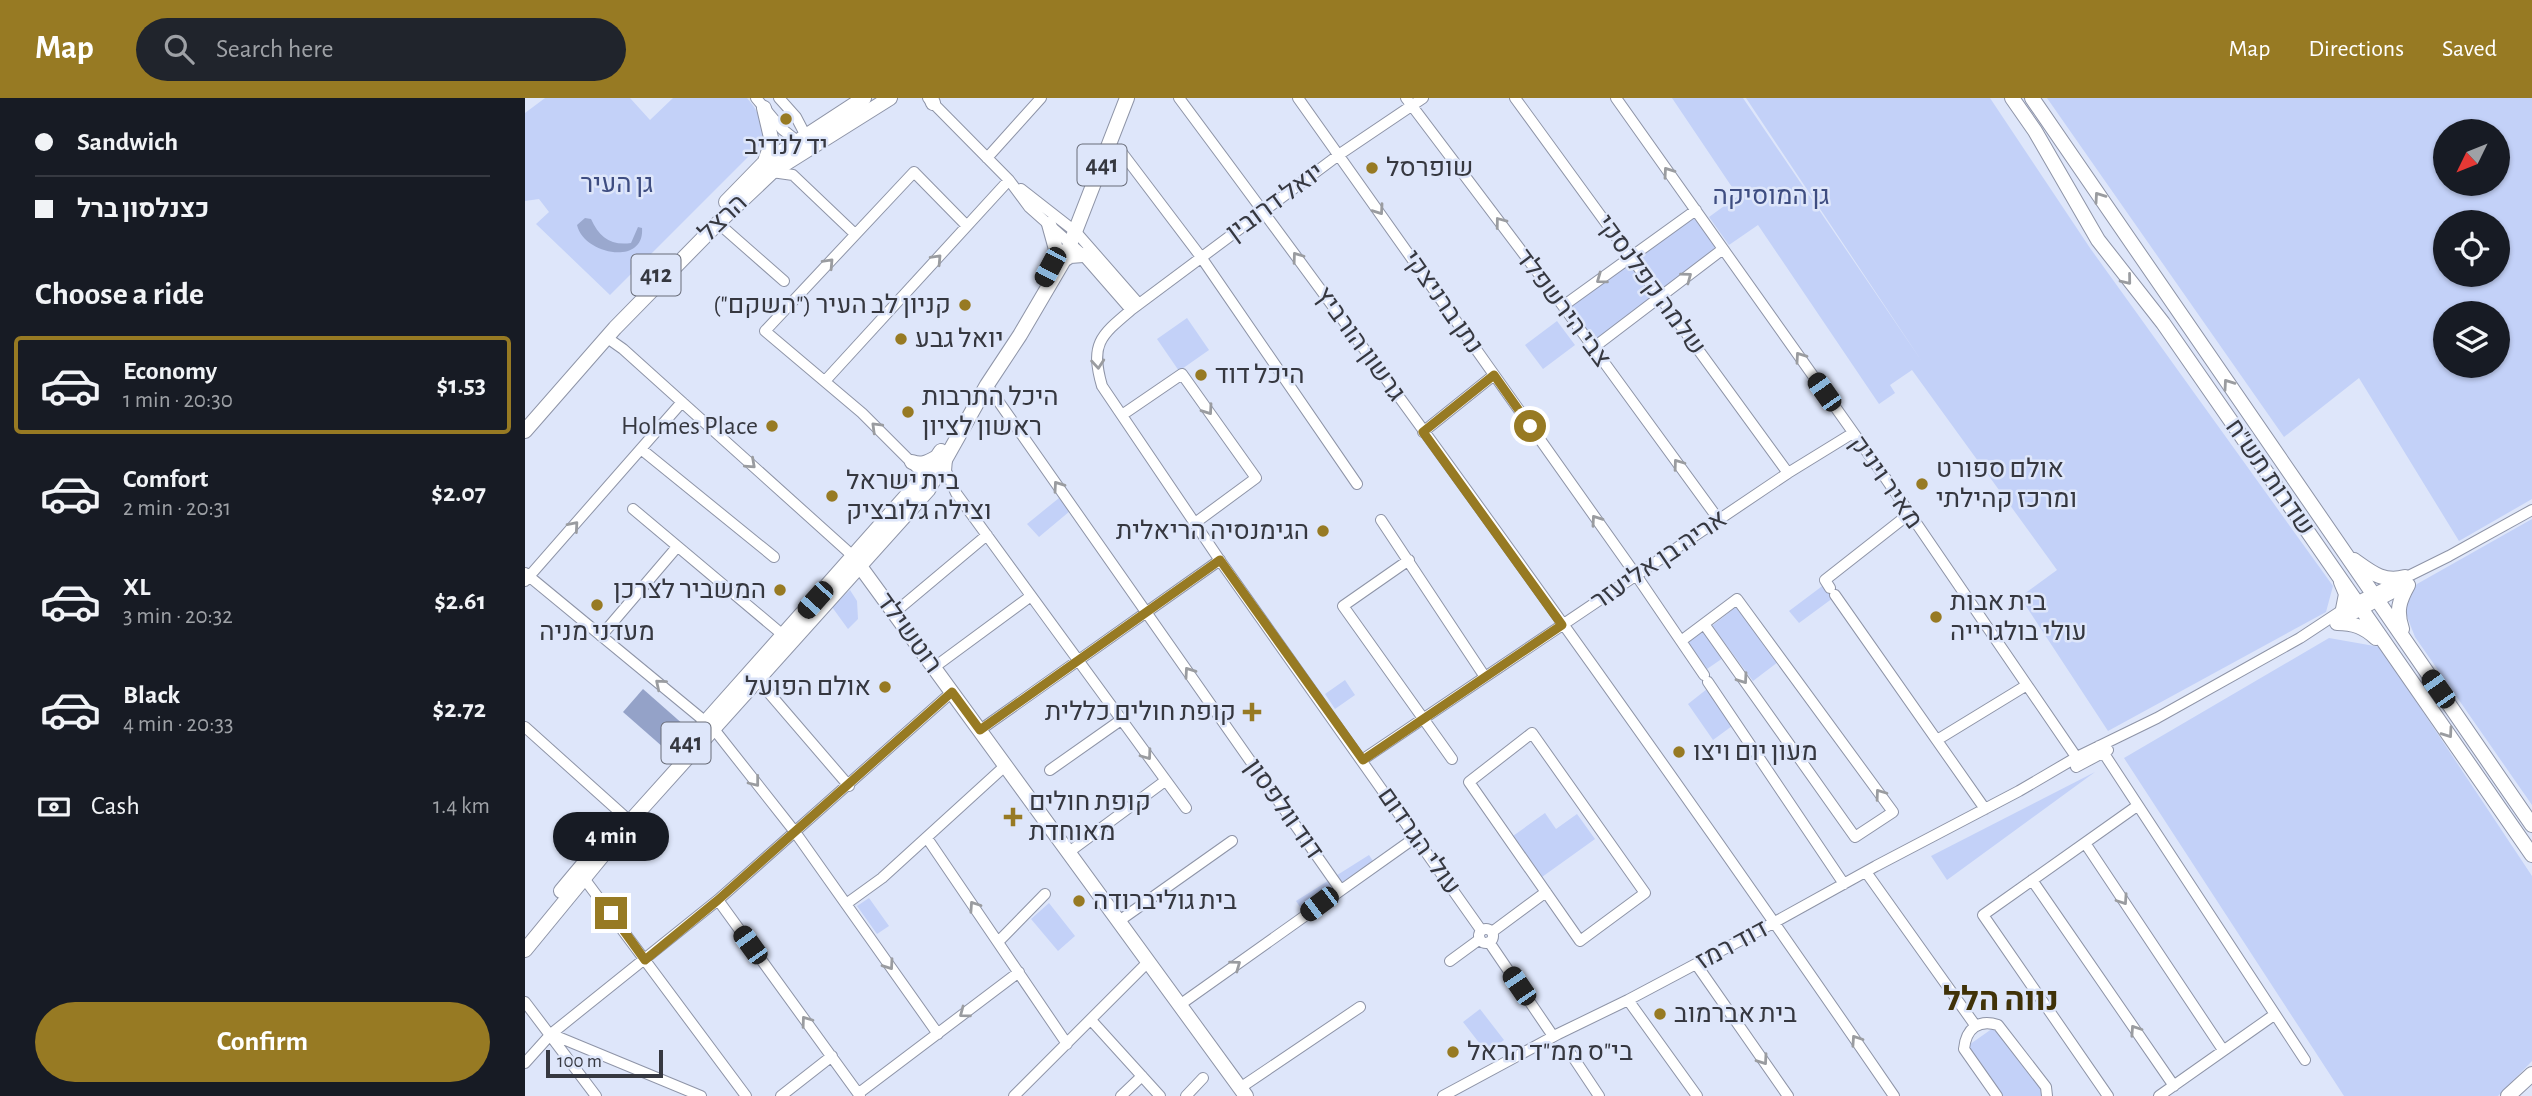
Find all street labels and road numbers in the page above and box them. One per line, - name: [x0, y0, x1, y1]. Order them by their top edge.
- road number: 441: [1077, 144, 1127, 186]
- street label: יואל דרובין: [1222, 158, 1328, 246]
- street label: הרצל: [694, 189, 752, 247]
- street label: שלמה קפלנסקי: [1592, 210, 1710, 360]
- street label: צבי הירשפלד: [1511, 244, 1615, 372]
- street label: נתן ברניצקי: [1398, 246, 1488, 358]
- road number: 412: [631, 254, 681, 295]
- street label: גרשון הורביץ: [1310, 282, 1410, 406]
- street label: שדרות תש"ח: [2221, 414, 2319, 540]
- street label: מאיר ויניק: [1845, 431, 1927, 533]
- street label: אריה בן אליעזר: [1587, 505, 1731, 615]
- street label: רוטשילד: [871, 588, 947, 678]
- road number: 441: [661, 722, 711, 764]
- street label: דוד וולפסון: [1240, 754, 1328, 864]
- street label: עולי הגרדום: [1373, 783, 1465, 899]
- street label: דוד רמז: [1692, 915, 1772, 975]

